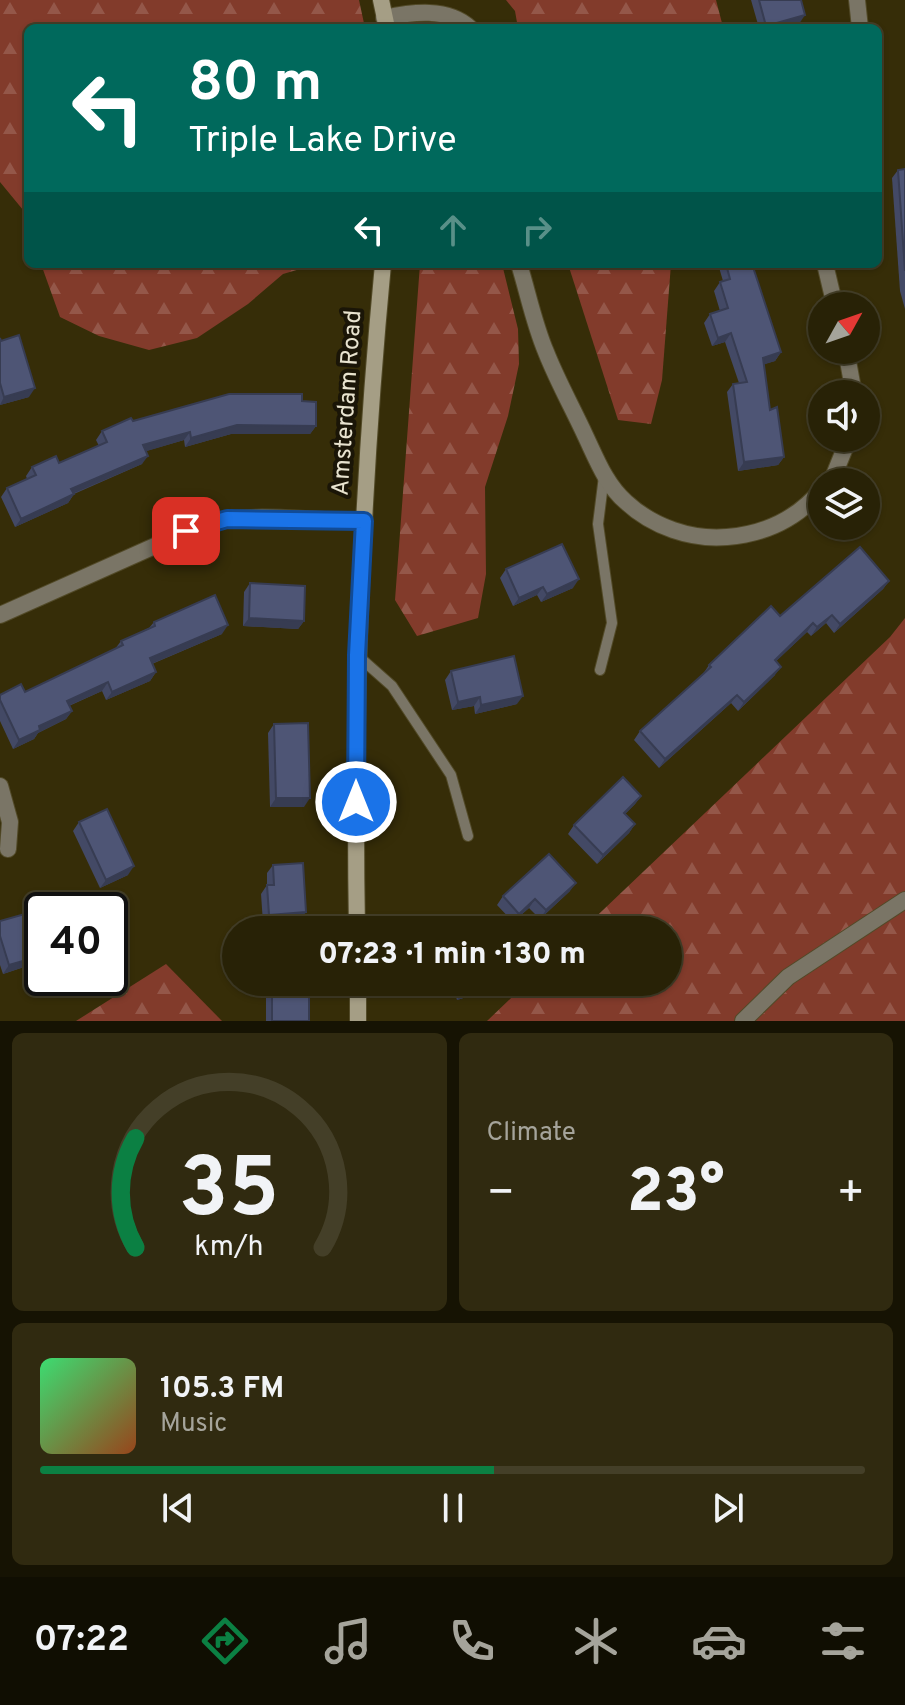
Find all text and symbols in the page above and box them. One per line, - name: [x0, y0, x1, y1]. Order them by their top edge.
- text: 80 m: [188, 50, 322, 120]
- icon: left: [56, 56, 160, 160]
- text: Triple Lake Drive: [188, 119, 457, 165]
- icon: left: [347, 208, 391, 252]
- icon: ahead: [431, 208, 475, 252]
- icon: right: [515, 208, 559, 252]
- north arrow: [808, 292, 880, 364]
- map controls: [808, 292, 880, 540]
- street label: Amsterdam Road: [327, 309, 369, 497]
- button: sound: [808, 380, 880, 452]
- button: layers: [808, 468, 880, 540]
- pin: [152, 497, 220, 565]
- icon: arrive: [164, 509, 208, 553]
- position arrow: [314, 760, 398, 844]
- speed limit sign: 40: [24, 892, 128, 996]
- text: 07:23 · 1 min · 130 m: [318, 937, 586, 974]
- text: Climate: [487, 1117, 576, 1150]
- text: 35: [179, 1141, 280, 1246]
- text: 23°: [627, 1157, 725, 1233]
- text: −: [487, 1167, 515, 1223]
- text: +: [837, 1167, 865, 1223]
- text: km/h: [195, 1230, 264, 1266]
- text: 105.3 FM: [160, 1371, 284, 1408]
- text: Music: [160, 1408, 227, 1441]
- icon: previous: [156, 1486, 200, 1530]
- icon: pause: [431, 1486, 475, 1530]
- icon: next: [706, 1486, 750, 1530]
- icon: directions: [197, 1613, 253, 1669]
- icon: music: [320, 1613, 376, 1669]
- icon: phone: [444, 1613, 500, 1669]
- icon: climate: [568, 1613, 624, 1669]
- icon: car: [691, 1613, 747, 1669]
- icon: filters: [815, 1613, 871, 1669]
- text: 07:22: [34, 1618, 129, 1664]

